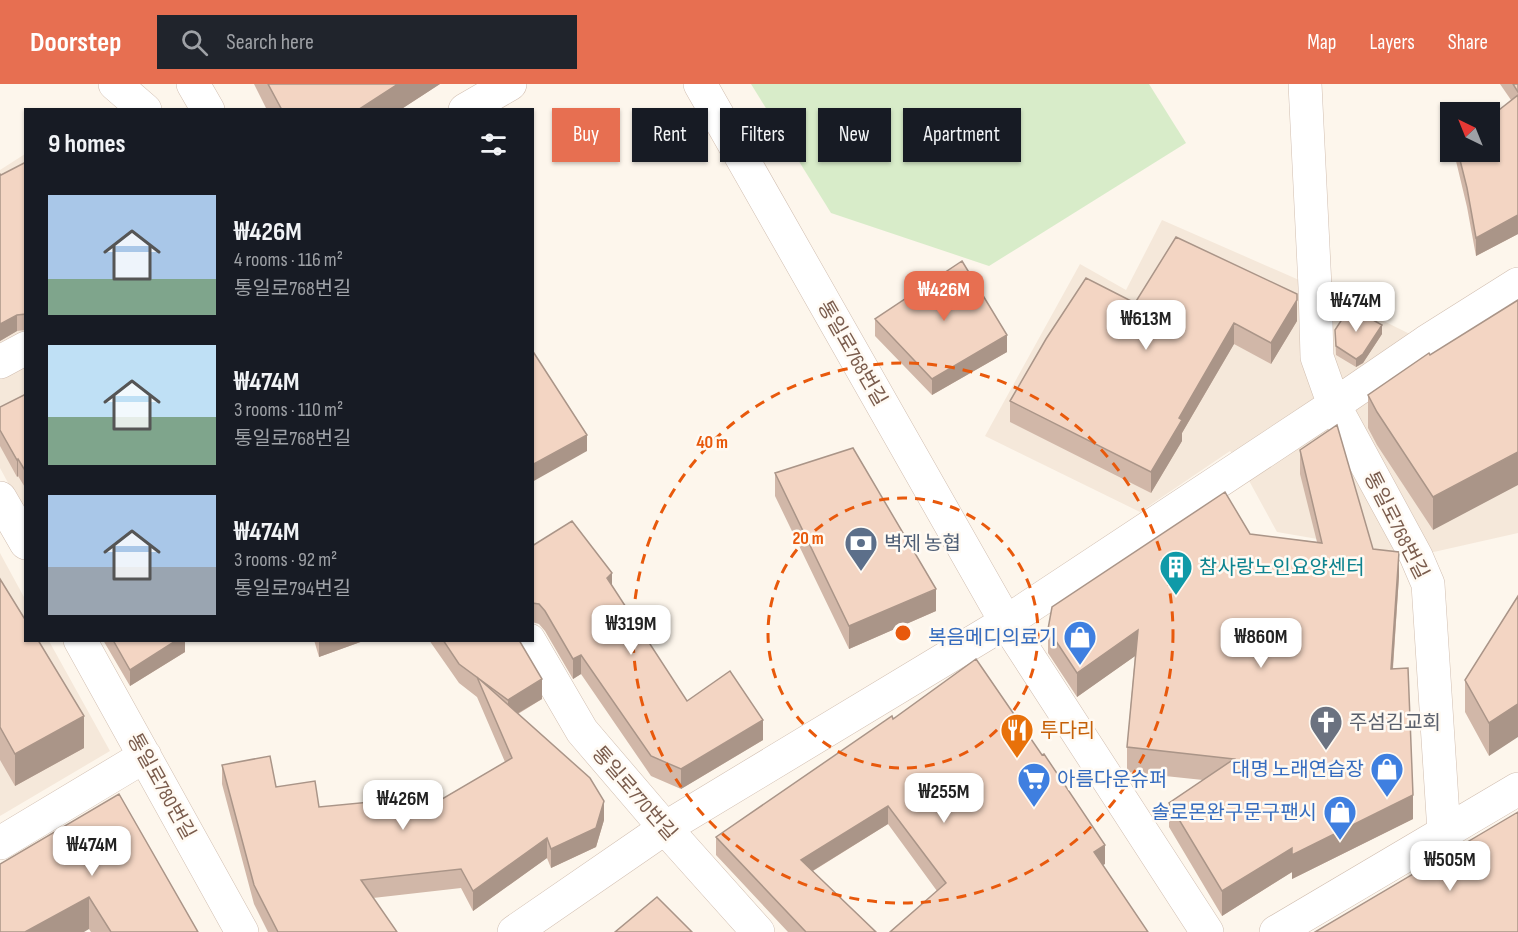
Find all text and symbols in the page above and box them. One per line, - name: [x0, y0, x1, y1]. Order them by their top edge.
- search box: [157, 15, 577, 69]
- text: Doorstep: [30, 26, 121, 59]
- icon: search: [178, 26, 211, 59]
- text: Search here: [226, 29, 314, 56]
- text: Map: [1307, 30, 1336, 55]
- text: Layers: [1369, 30, 1415, 55]
- text: Share: [1448, 30, 1488, 55]
- north arrow: [1440, 102, 1500, 162]
- map controls: [1440, 102, 1500, 162]
- chip: Buy: [552, 108, 620, 162]
- chip: Rent: [632, 108, 708, 162]
- chip: Filters: [720, 108, 806, 162]
- chip: New: [818, 108, 891, 162]
- chip: Apartment: [903, 108, 1021, 162]
- icon: filters: [477, 128, 510, 161]
- text: 9 homes: [48, 129, 126, 160]
- text: ₩426M: [234, 217, 302, 248]
- icon: home: [96, 219, 168, 291]
- text: 4 rooms · 116 m²: [234, 248, 343, 272]
- pin: ₩426M: [902, 271, 986, 322]
- text: 통일로768번길: [234, 277, 352, 301]
- text: ₩426M: [918, 278, 970, 302]
- pin: ₩474M: [1314, 282, 1398, 333]
- text: ₩474M: [1331, 289, 1381, 313]
- street label: 통일로768번길: [812, 297, 892, 410]
- pin: ₩613M: [1104, 300, 1188, 351]
- text: ₩613M: [1121, 307, 1171, 331]
- text: ₩474M: [234, 367, 299, 398]
- icon: home: [96, 369, 168, 441]
- text: 3 rooms · 110 m²: [234, 398, 343, 422]
- text: 통일로768번길: [234, 427, 352, 451]
- text: 40 m: [696, 432, 728, 453]
- street label: 통일로768번길: [1359, 468, 1433, 583]
- text: ₩474M: [234, 517, 299, 548]
- icon: home: [96, 519, 168, 591]
- bank icon: 벽제 농협: [843, 525, 879, 572]
- text: 20 m: [792, 528, 824, 549]
- place label: 벽제 농협: [884, 532, 961, 556]
- text: 3 rooms · 92 m²: [234, 548, 337, 572]
- building icon: 참사랑노인요양센터: [1158, 549, 1194, 596]
- place label: 참사랑노인요양센터: [1199, 556, 1365, 580]
- text: 통일로794번길: [234, 577, 351, 601]
- pin: ₩319M: [589, 605, 673, 656]
- text: ₩319M: [606, 612, 656, 636]
- pin: ₩860M: [1219, 618, 1303, 669]
- shop icon: 복음메디의료기: [1062, 619, 1098, 666]
- centre of rings: [893, 623, 913, 643]
- text: ₩860M: [1235, 625, 1287, 649]
- place label: 복음메디의료기: [928, 626, 1057, 650]
- church icon: 주섬김교회: [1308, 704, 1344, 751]
- place label: 주섬김교회: [1349, 711, 1441, 735]
- restaurant icon: 투다리: [999, 712, 1035, 759]
- place label: 투다리: [1040, 719, 1095, 743]
- street label: 통일로780번길: [122, 729, 200, 844]
- street label: 통일로770번길: [587, 742, 682, 846]
- shop icon: 대명 노래연습장: [1369, 751, 1405, 798]
- place label: 대명 노래연습장: [1232, 758, 1364, 782]
- supermarket icon: 아름다운슈퍼: [1016, 761, 1052, 808]
- place label: 아름다운슈퍼: [1057, 768, 1167, 792]
- pin: ₩255M: [902, 773, 986, 824]
- pin: ₩426M: [361, 780, 445, 831]
- text: ₩255M: [919, 780, 969, 804]
- text: ₩426M: [377, 787, 429, 811]
- shop icon: 솔로몬완구문구팬시: [1322, 794, 1358, 841]
- place label: 솔로몬완구문구팬시: [1151, 801, 1317, 825]
- pin: ₩474M: [50, 826, 134, 877]
- text: ₩474M: [67, 833, 117, 857]
- pin: ₩505M: [1408, 841, 1492, 892]
- text: ₩505M: [1424, 848, 1476, 872]

